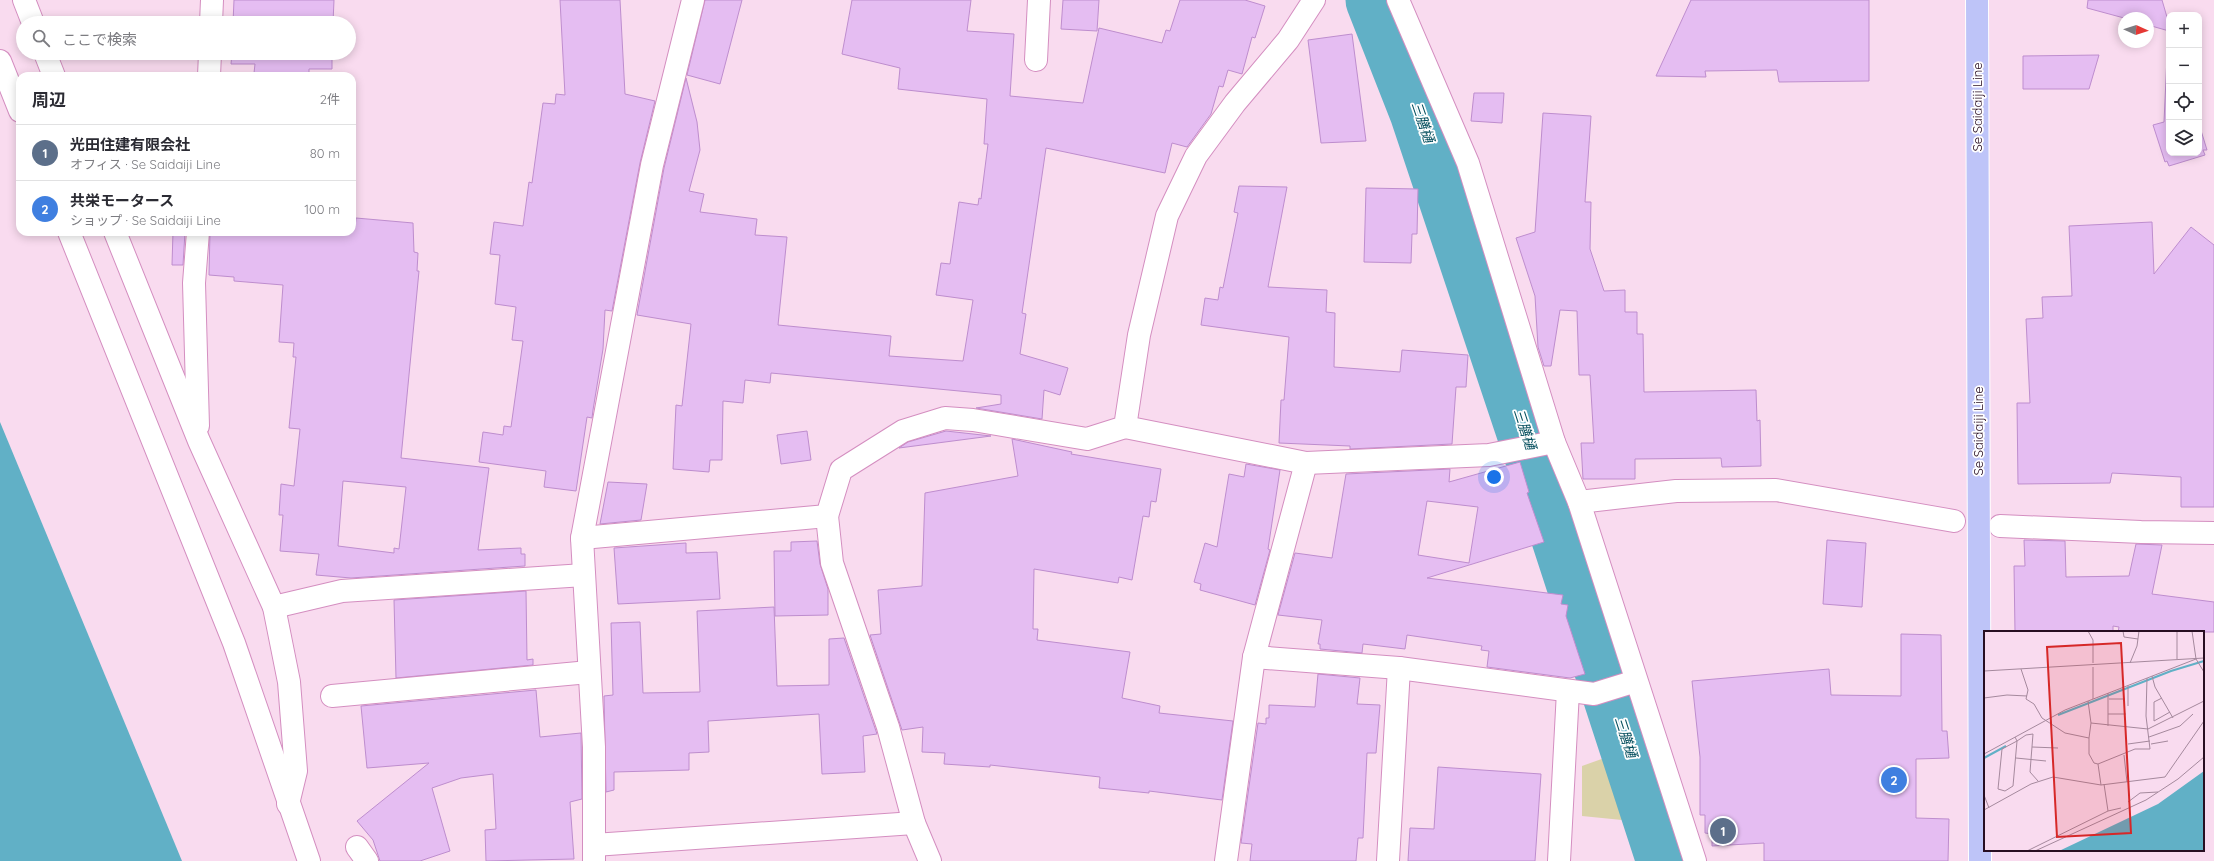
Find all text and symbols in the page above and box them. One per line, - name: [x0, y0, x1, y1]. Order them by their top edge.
- north arrow: [2118, 12, 2154, 48]
- map controls: [2166, 12, 2202, 156]
- button: +: [2166, 12, 2202, 48]
- search box: [16, 16, 356, 60]
- icon: search: [30, 27, 52, 49]
- text: ここで検索: [62, 30, 137, 49]
- button: −: [2166, 48, 2202, 84]
- street label: Se Saidaiji Line: [1969, 62, 1985, 152]
- button: locate: [2166, 84, 2202, 120]
- text: 周辺: [32, 89, 66, 110]
- text: 2件: [320, 91, 340, 107]
- water label: 三膳樋: [1408, 99, 1439, 147]
- button: layers: [2166, 120, 2202, 156]
- text: 光田住建有限会社: [70, 135, 190, 154]
- text: 1: [42, 145, 48, 161]
- text: 80 m: [310, 145, 340, 161]
- text: オフィス · Se Saidaiji Line: [70, 156, 220, 172]
- text: 共栄モータース: [70, 191, 174, 210]
- text: 2: [41, 201, 49, 217]
- text: 100 m: [304, 201, 340, 217]
- text: ショップ · Se Saidaiji Line: [70, 212, 221, 228]
- street label: Se Saidaiji Line: [1970, 386, 1986, 476]
- water label: 三膳樋: [1510, 406, 1541, 454]
- your location: [1484, 467, 1504, 487]
- inset map: [1984, 631, 2204, 851]
- water label: 三膳樋: [1611, 714, 1642, 762]
- pin: 2: [1881, 765, 1907, 795]
- pin: 1: [1710, 816, 1736, 846]

